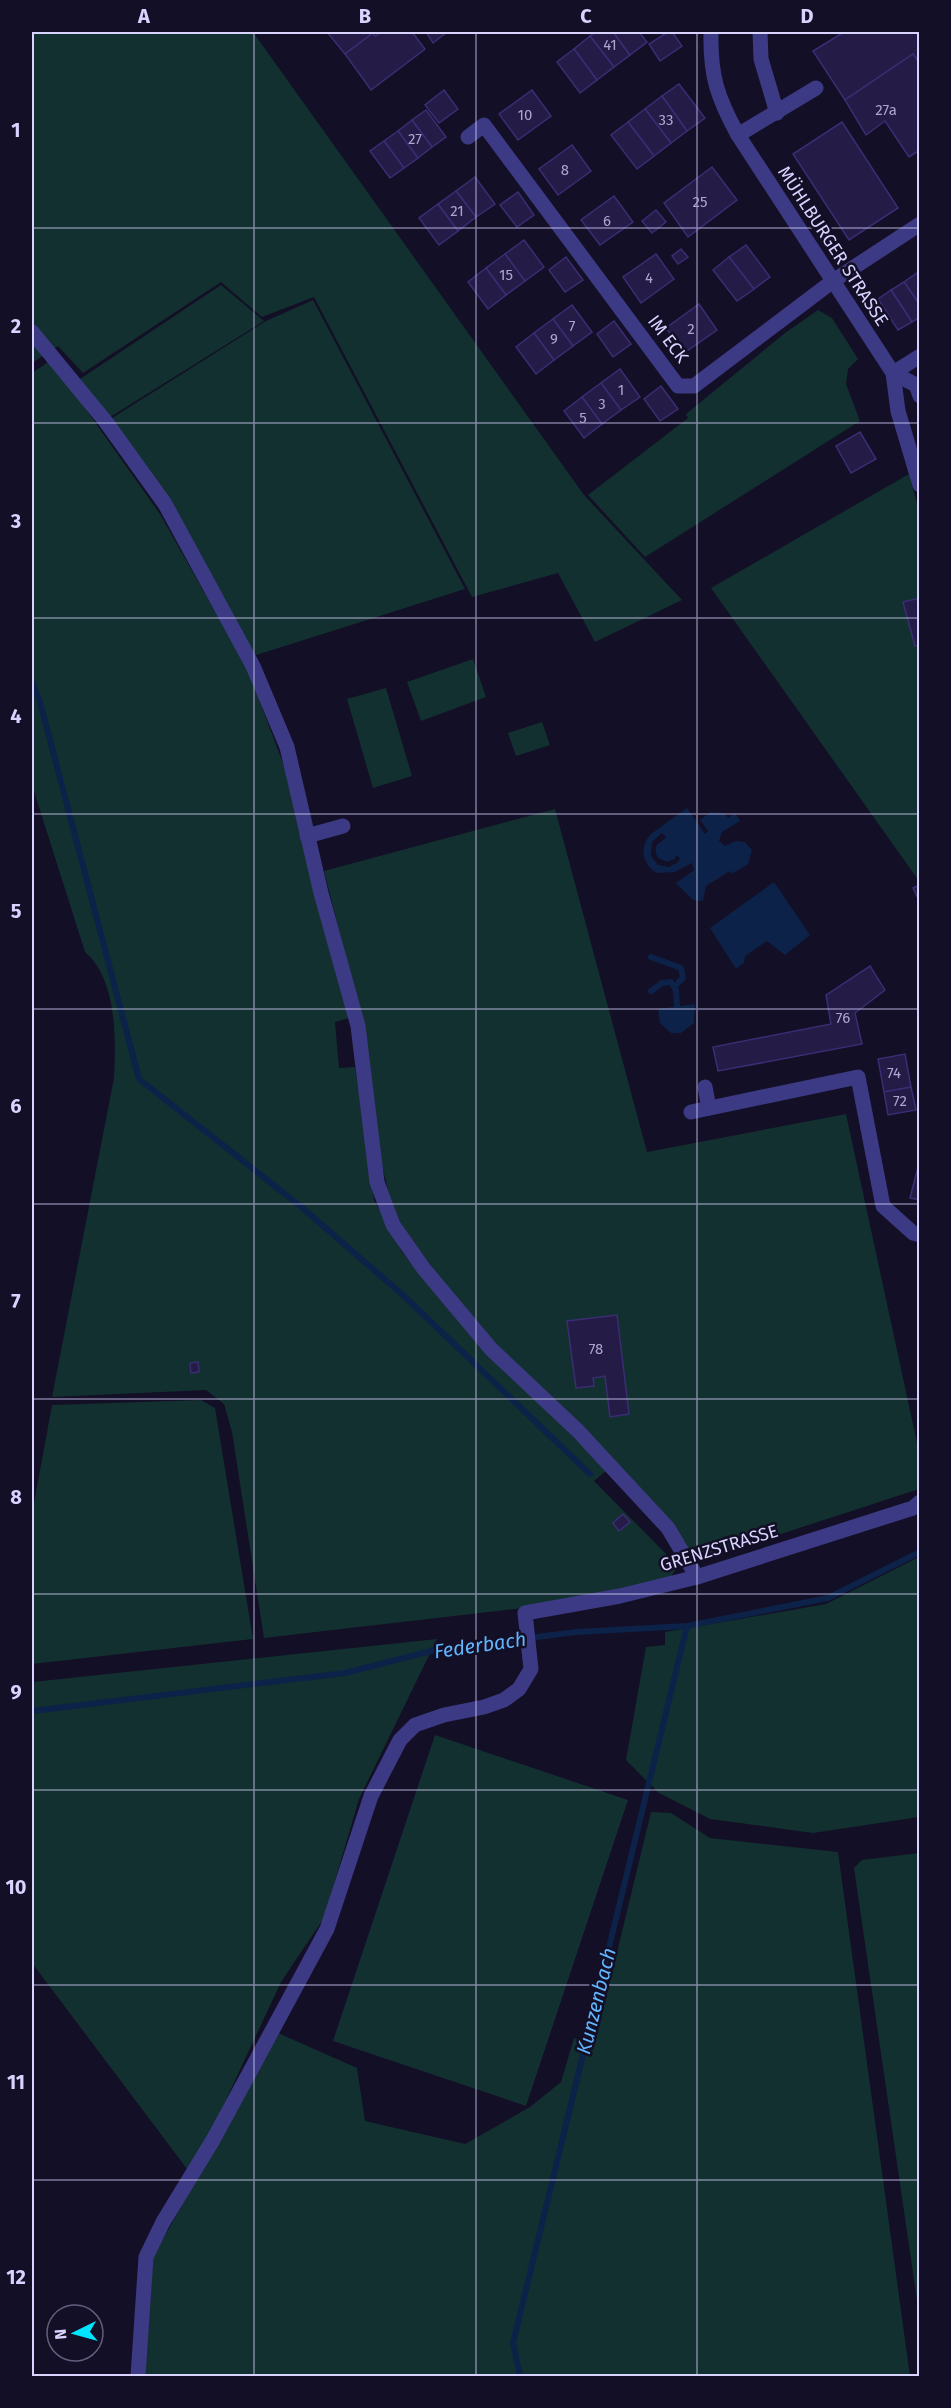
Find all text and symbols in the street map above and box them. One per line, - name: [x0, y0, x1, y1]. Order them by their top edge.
- text: A: [137, 4, 151, 28]
- text: B: [359, 4, 371, 28]
- text: C: [580, 4, 592, 28]
- text: D: [800, 4, 814, 28]
- house number: 41: [603, 36, 617, 54]
- house number: 27a: [875, 101, 897, 119]
- house number: 10: [518, 106, 532, 124]
- house number: 33: [659, 111, 673, 129]
- text: 1: [11, 118, 21, 142]
- house number: 27: [408, 130, 422, 148]
- house number: 8: [561, 161, 569, 179]
- street label: MÜHLBURGER STRASSE: [773, 162, 893, 330]
- house number: 25: [693, 193, 707, 211]
- house number: 21: [450, 202, 464, 220]
- house number: 6: [603, 212, 611, 230]
- house number: 15: [499, 266, 513, 284]
- house number: 4: [645, 269, 653, 287]
- street label: IM ECK: [643, 311, 693, 368]
- text: 2: [11, 314, 21, 338]
- house number: 7: [569, 317, 576, 335]
- house number: 2: [687, 320, 695, 338]
- house number: 9: [550, 330, 558, 348]
- house number: 1: [618, 381, 624, 399]
- house number: 3: [598, 395, 606, 413]
- house number: 5: [579, 409, 587, 427]
- text: 3: [10, 509, 21, 533]
- text: 4: [10, 704, 22, 728]
- text: 5: [11, 899, 22, 923]
- house number: 76: [836, 1009, 850, 1027]
- house number: 74: [887, 1064, 901, 1082]
- house number: 72: [893, 1092, 907, 1110]
- text: 6: [10, 1094, 22, 1118]
- text: 7: [11, 1289, 21, 1313]
- house number: 78: [589, 1340, 603, 1358]
- text: 8: [10, 1485, 22, 1509]
- street label: GRENZSTRASSE: [657, 1520, 781, 1576]
- water label: Federbach: [432, 1627, 528, 1663]
- text: 9: [10, 1680, 22, 1704]
- text: 10: [6, 1875, 26, 1899]
- water label: Kunzenbach: [571, 1945, 621, 2057]
- text: 11: [7, 2070, 25, 2094]
- text: 12: [6, 2265, 26, 2289]
- north arrow: [45, 2303, 105, 2363]
- text: N: [51, 2328, 70, 2340]

